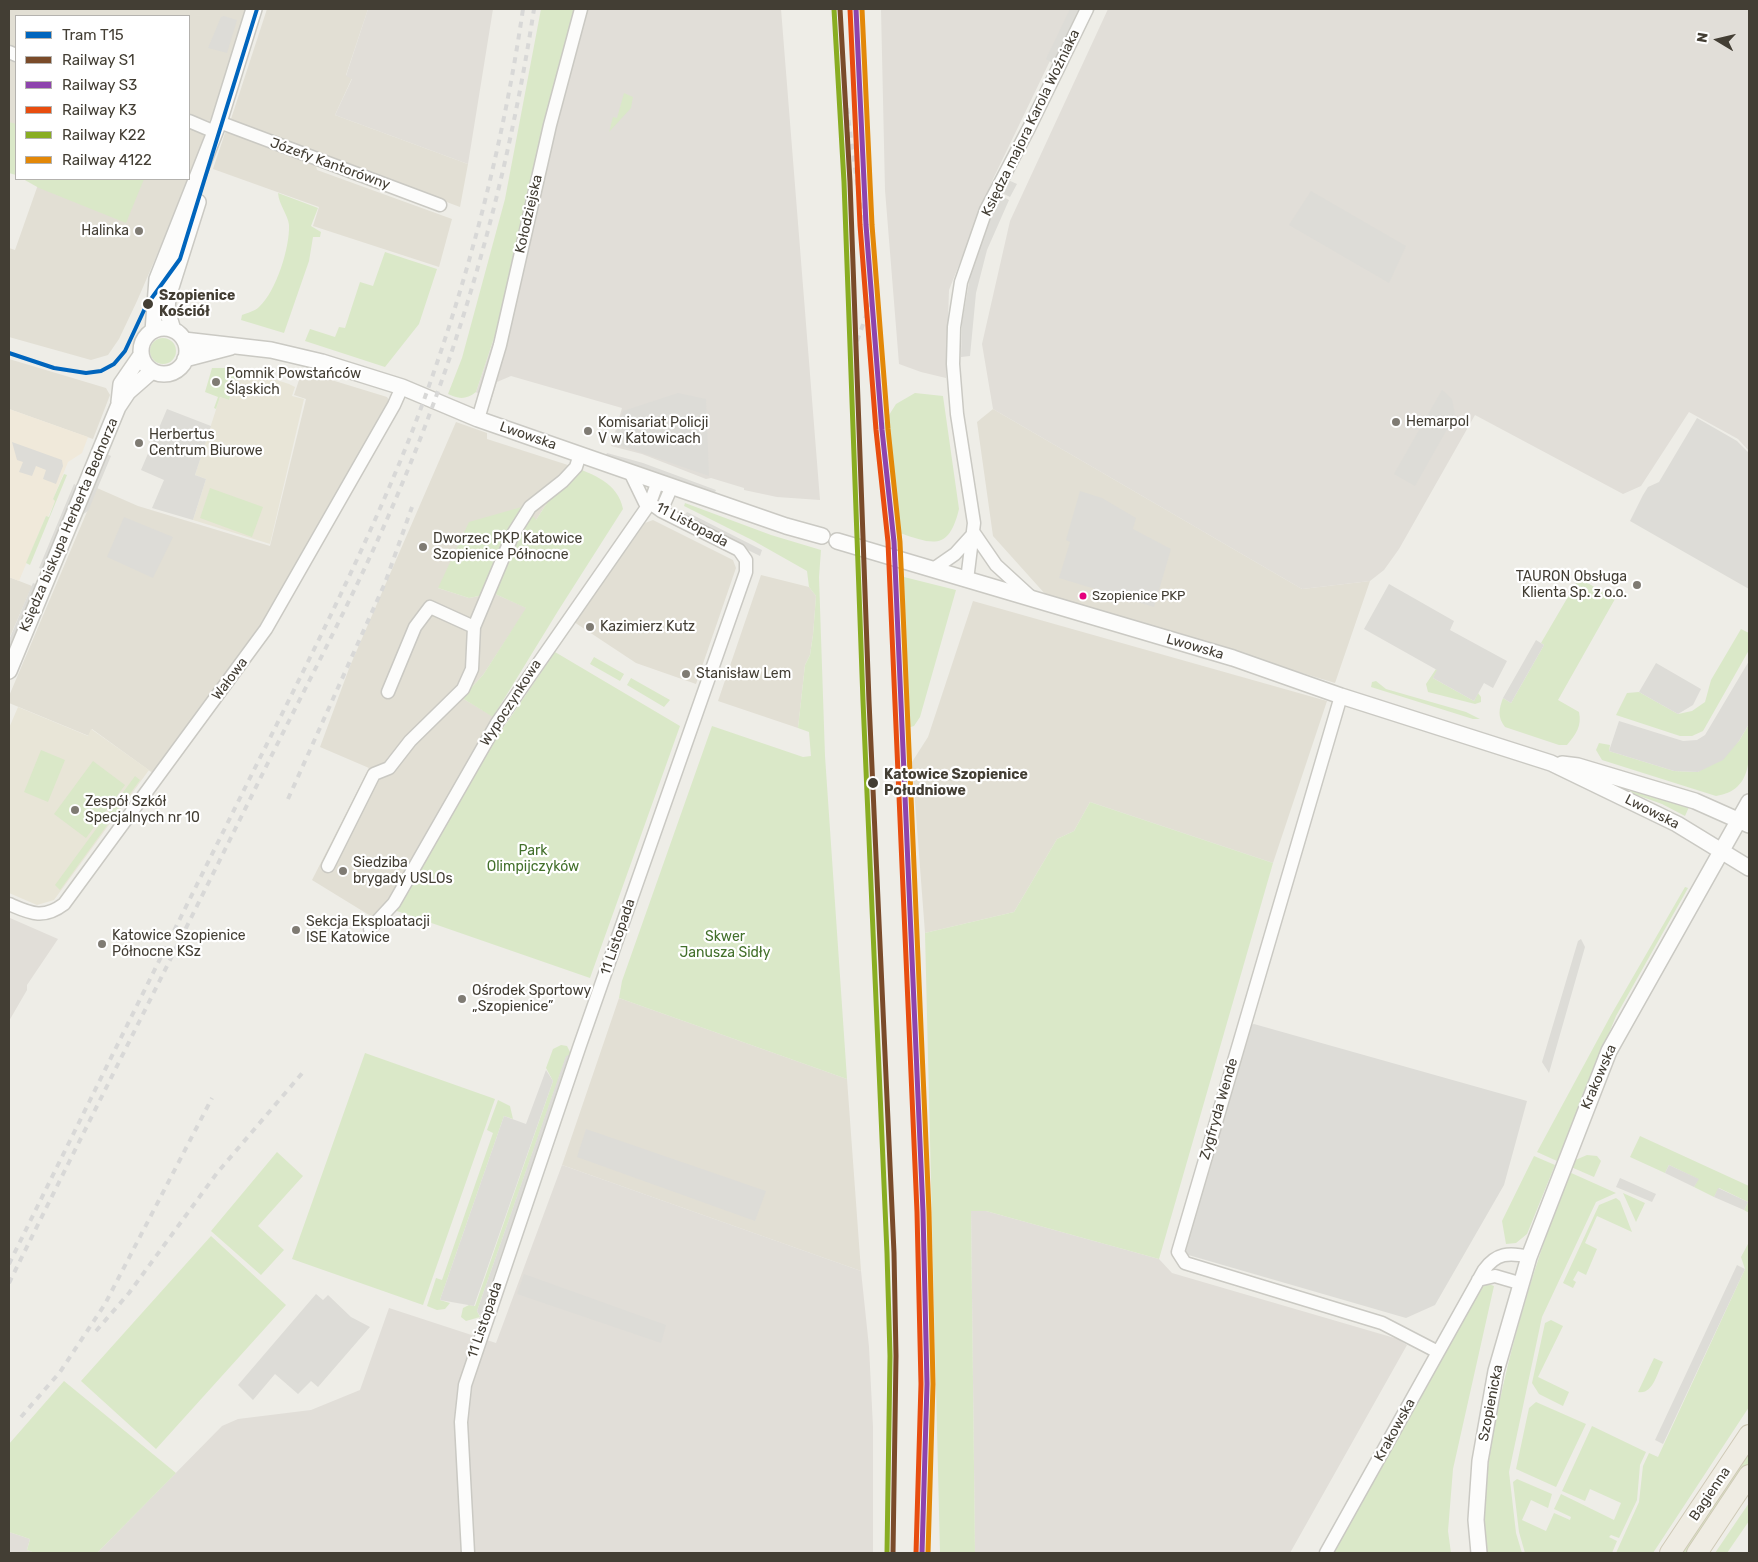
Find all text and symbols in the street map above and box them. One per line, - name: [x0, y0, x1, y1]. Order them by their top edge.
- legend: [15, 15, 190, 180]
- north arrow: [1693, 15, 1743, 65]
- text: Tram T15: [62, 26, 124, 44]
- street label: Księdza majora Karola Woźniaka: [978, 27, 1084, 219]
- text: N: [1694, 31, 1712, 44]
- text: Railway S1: [62, 51, 135, 69]
- text: Railway S3: [62, 76, 137, 94]
- text: Railway K3: [62, 101, 137, 119]
- text: Railway K22: [62, 126, 145, 144]
- street label: Józefy Kantorówny: [268, 134, 392, 194]
- text: Railway 4122: [62, 151, 152, 169]
- street label: Kołodziejska: [512, 173, 546, 255]
- place label: Halinka: [81, 223, 129, 239]
- marker: Halinka: [133, 225, 145, 237]
- place label: Szopienice Kościół: [159, 288, 235, 321]
- marker: Szopienice Kościół: [141, 297, 155, 311]
- place label: Pomnik Powstańców Śląskich: [226, 366, 361, 398]
- marker: Pomnik Powstańców Śląskich: [210, 376, 222, 388]
- place label: Hemarpol: [1406, 414, 1469, 430]
- street label: Księdza biskupa Herberta Bednorza: [16, 415, 122, 635]
- place label: Komisariat Policji V w Katowicach: [598, 415, 708, 448]
- marker: Hemarpol: [1390, 416, 1402, 428]
- street label: Lwowska: [497, 418, 559, 454]
- marker: Komisariat Policji V w Katowicach: [582, 425, 594, 437]
- place label: Herbertus Centrum Biurowe: [149, 427, 263, 460]
- marker: Herbertus Centrum Biurowe: [133, 437, 145, 449]
- street label: 11 Listopada: [653, 499, 731, 551]
- place label: Dworzec PKP Katowice Szopienice Północne: [433, 531, 582, 564]
- marker: Dworzec PKP Katowice Szopienice Północne: [417, 541, 429, 553]
- place label: TAURON Obsługa Klienta Sp. z o.o.: [1516, 569, 1627, 602]
- marker: TAURON Obsługa Klienta Sp. z o.o.: [1631, 579, 1643, 591]
- place label: Szopienice PKP: [1092, 588, 1185, 604]
- marker: Szopienice PKP: [1078, 591, 1088, 601]
- place label: Kazimierz Kutz: [600, 619, 695, 635]
- marker: Kazimierz Kutz: [584, 621, 596, 633]
- street label: Lwowska: [1164, 631, 1226, 663]
- street label: Wałowa: [209, 654, 251, 704]
- street label: Wypoczynkowa: [477, 657, 545, 749]
- place label: Stanisław Lem: [696, 666, 791, 682]
- marker: Stanisław Lem: [680, 668, 692, 680]
- place label: Katowice Szopienice Południowe: [884, 767, 1028, 800]
- marker: Katowice Szopienice Południowe: [866, 776, 880, 790]
- street label: Lwowska: [1622, 791, 1682, 833]
- place label: Zespół Szkół Specjalnych nr 10: [85, 794, 200, 826]
- marker: Zespół Szkół Specjalnych nr 10: [69, 804, 81, 816]
- park label: Park Olimpijczyków: [487, 843, 579, 876]
- place label: Siedziba brygady USLOs: [353, 855, 453, 888]
- marker: Siedziba brygady USLOs: [337, 865, 349, 877]
- street label: 11 Listopada: [597, 897, 639, 977]
- place label: Sekcja Eksploatacji ISE Katowice: [306, 914, 430, 946]
- marker: Sekcja Eksploatacji ISE Katowice: [290, 924, 302, 936]
- place label: Katowice Szopienice Północne KSz: [112, 928, 246, 960]
- park label: Skwer Janusza Sidły: [680, 929, 770, 962]
- marker: Katowice Szopienice Północne KSz: [96, 938, 108, 950]
- place label: Ośrodek Sportowy „Szopienice”: [472, 983, 591, 1016]
- marker: Ośrodek Sportowy „Szopienice”: [456, 993, 468, 1005]
- street label: Krakowska: [1578, 1042, 1620, 1112]
- street label: Zygfryda Wende: [1196, 1056, 1242, 1162]
- street label: 11 Listopada: [464, 1280, 506, 1360]
- street label: Szopienicka: [1475, 1363, 1507, 1443]
- street label: Krakowska: [1371, 1396, 1419, 1464]
- street label: Bagienna: [1686, 1464, 1734, 1524]

